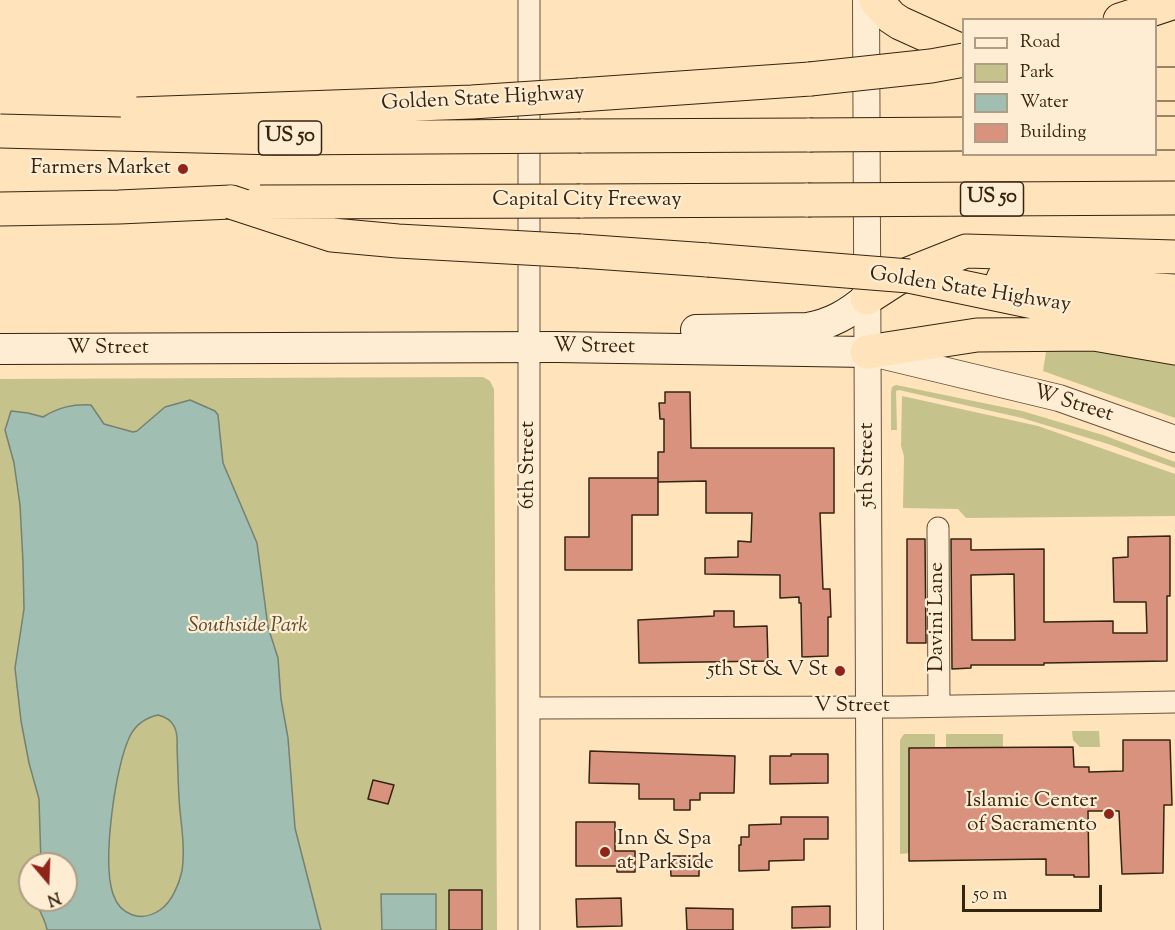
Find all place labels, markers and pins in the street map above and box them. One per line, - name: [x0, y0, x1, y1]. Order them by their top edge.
- place label: Farmers Market: [31, 156, 171, 182]
- marker: Farmers Market: [176, 162, 190, 176]
- place label: 5th St & V St: [707, 658, 828, 684]
- marker: 5th St & V St: [833, 664, 847, 678]
- place label: Islamic Center of Sacramento: [966, 789, 1097, 839]
- marker: Islamic Center of Sacramento: [1102, 807, 1116, 821]
- place label: Inn & Spa at Parkside: [617, 827, 714, 877]
- marker: Inn & Spa at Parkside: [598, 845, 612, 859]

